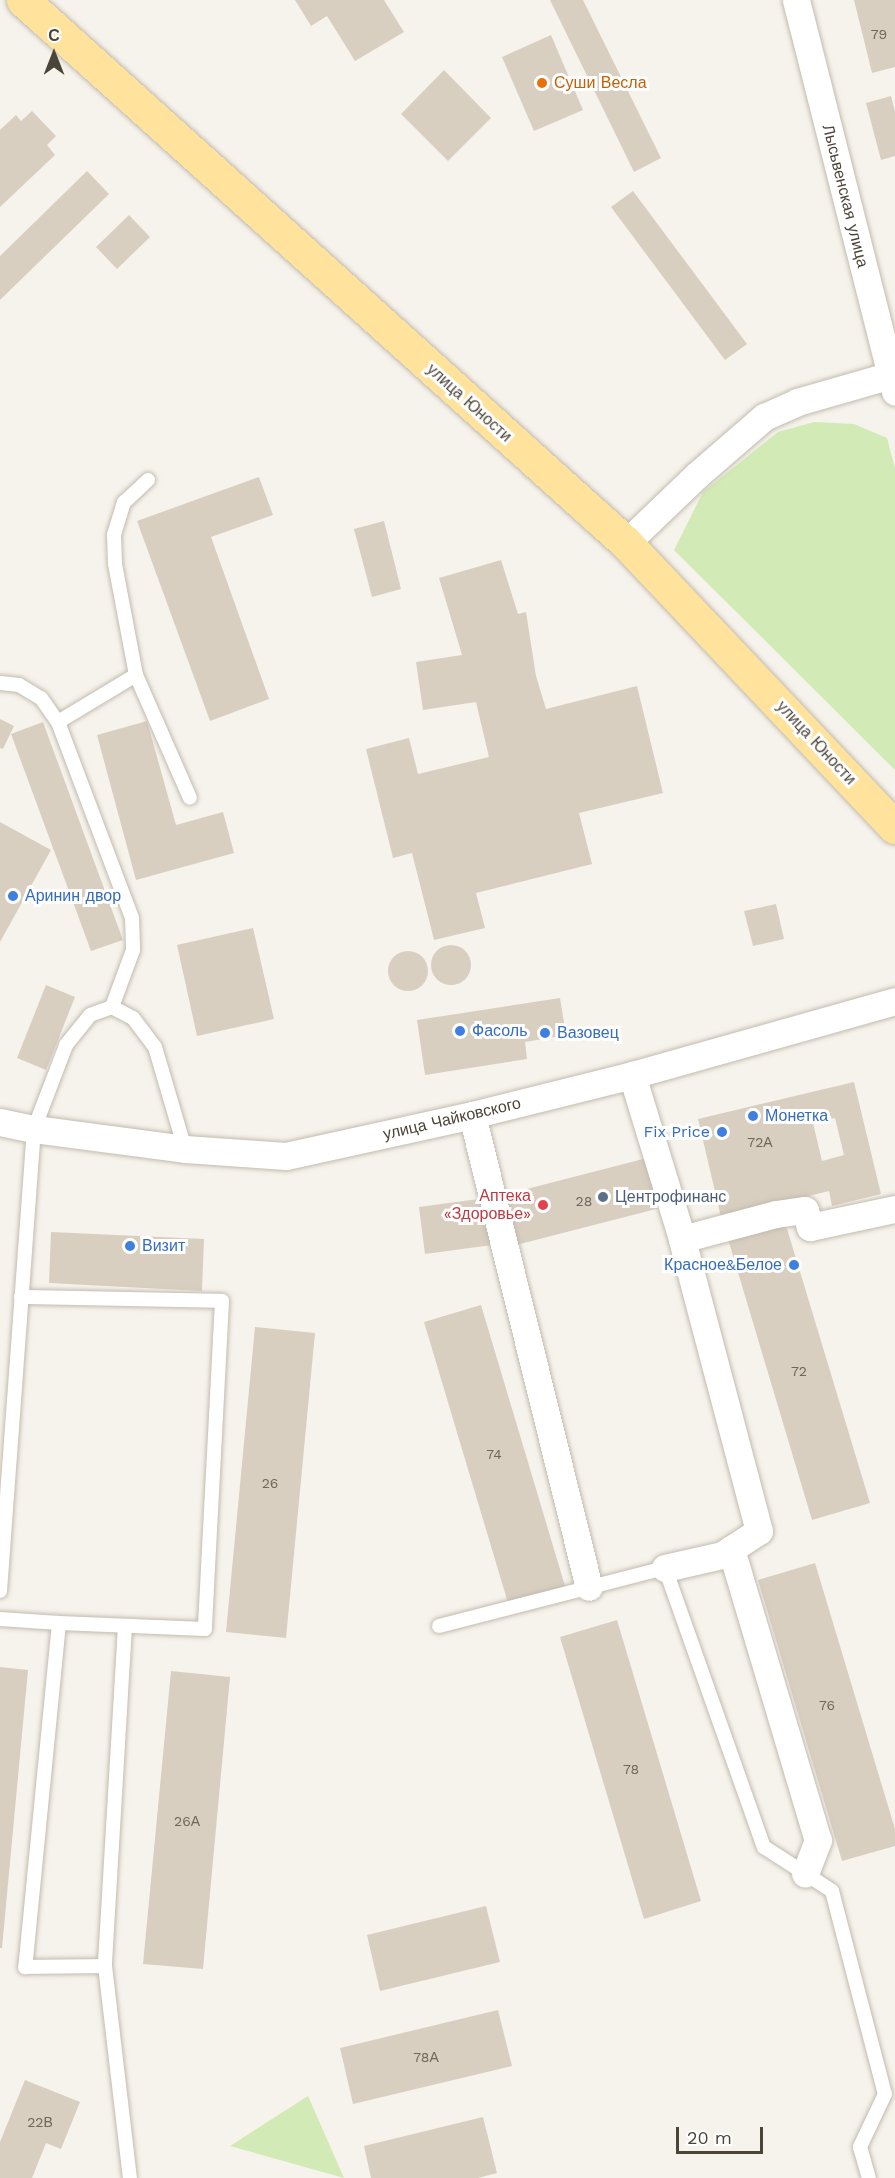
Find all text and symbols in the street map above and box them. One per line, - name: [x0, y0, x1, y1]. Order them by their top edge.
- north arrow: [24, 24, 84, 84]
- text: С: [48, 26, 60, 45]
- house number: 79: [871, 26, 887, 42]
- place label: Суши Весла: [554, 73, 647, 93]
- marker: Суши Весла: [535, 76, 549, 90]
- street label: Лысьвенская улица: [818, 122, 872, 270]
- street label: улица Юности: [423, 360, 515, 446]
- street label: улица Юности: [772, 697, 860, 789]
- place label: Аринин двор: [25, 886, 121, 906]
- marker: Аринин двор: [6, 889, 20, 903]
- place label: Фасоль: [472, 1021, 527, 1041]
- place label: Вазовец: [557, 1023, 619, 1043]
- marker: Фасоль: [453, 1024, 467, 1038]
- marker: Вазовец: [538, 1026, 552, 1040]
- street label: улица Чайковского: [381, 1094, 523, 1144]
- place label: Монетка: [765, 1106, 828, 1126]
- marker: Монетка: [746, 1109, 760, 1123]
- place label: Fix Price: [643, 1122, 710, 1142]
- marker: Fix Price: [715, 1125, 729, 1139]
- house number: 72А: [747, 1134, 773, 1150]
- place label: Аптека «Здоровье»: [444, 1186, 531, 1224]
- place label: Центрофинанс: [615, 1187, 726, 1207]
- marker: Центрофинанс: [596, 1190, 610, 1204]
- house number: 28: [576, 1193, 592, 1209]
- marker: Аптека «Здоровье»: [536, 1198, 550, 1212]
- place label: Визит: [142, 1236, 185, 1256]
- marker: Визит: [123, 1239, 137, 1253]
- place label: Красное&Белое: [664, 1255, 782, 1275]
- marker: Красное&Белое: [787, 1258, 801, 1272]
- house number: 72: [791, 1363, 807, 1379]
- house number: 74: [486, 1446, 502, 1462]
- house number: 26: [262, 1475, 278, 1491]
- house number: 76: [819, 1697, 835, 1713]
- house number: 78: [623, 1761, 639, 1777]
- house number: 26А: [174, 1813, 200, 1829]
- house number: 78А: [413, 2049, 439, 2065]
- house number: 22В: [27, 2114, 53, 2130]
- scale bar: [679, 2115, 766, 2153]
- text: 20 m: [687, 2127, 732, 2148]

